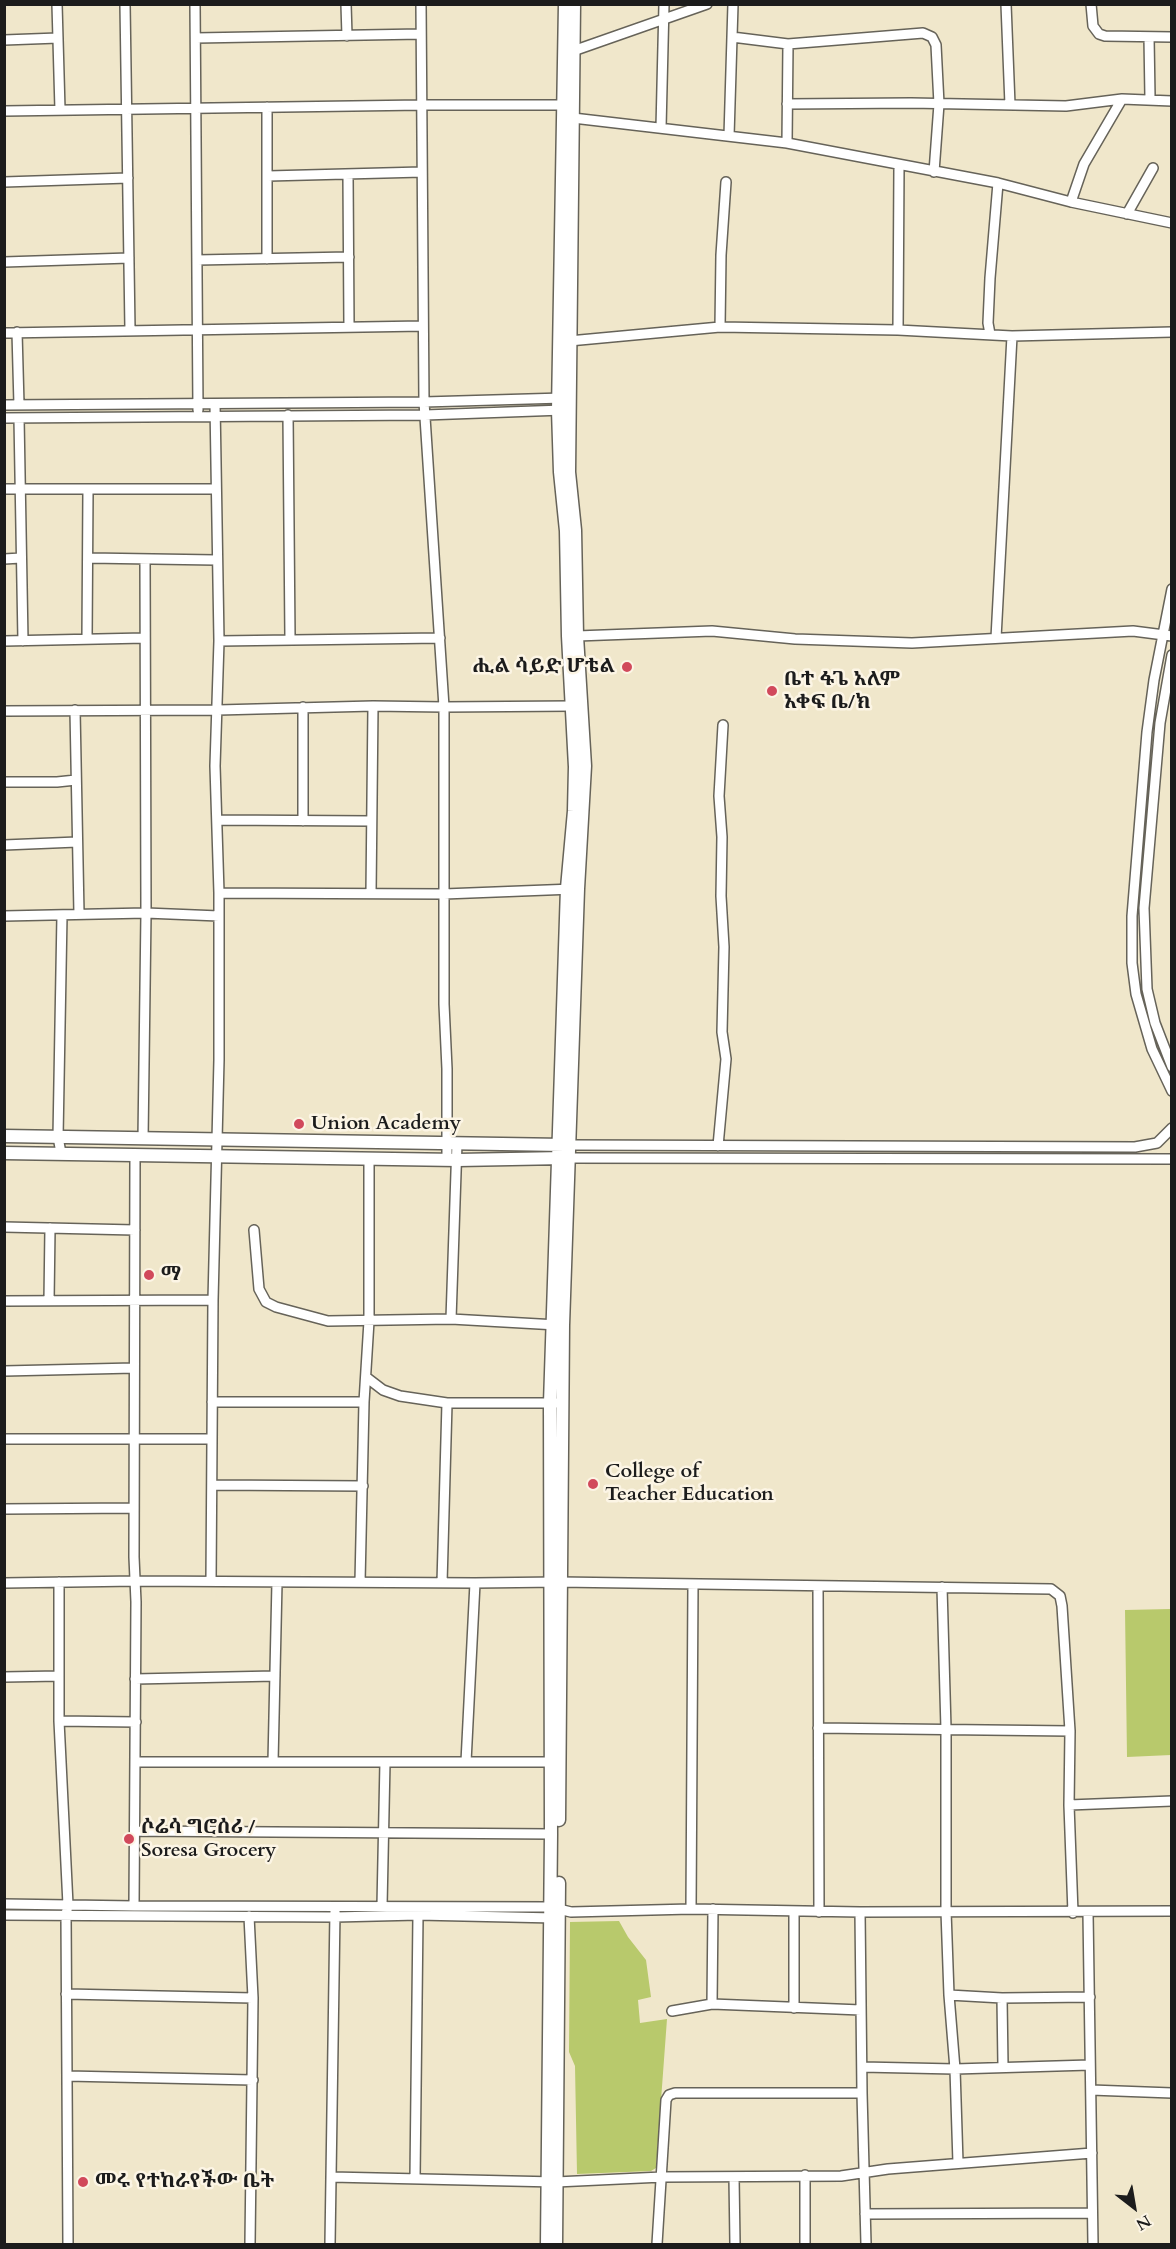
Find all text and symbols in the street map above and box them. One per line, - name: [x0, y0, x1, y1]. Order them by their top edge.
- place label: ሒል ሳይድ ሆቴል: [472, 655, 615, 679]
- marker: ሒል ሳይድ ሆቴል: [620, 660, 634, 674]
- place label: ቤተ ፋጌ አለም አቀፍ ቤ/ክ: [784, 668, 900, 715]
- marker: ቤተ ፋጌ አለም አቀፍ ቤ/ክ: [765, 684, 779, 698]
- place label: Union Academy: [311, 1112, 461, 1136]
- marker: Union Academy: [292, 1117, 306, 1131]
- place label: ማ: [161, 1263, 181, 1287]
- marker: ማ: [142, 1268, 156, 1282]
- place label: College of Teacher Education: [605, 1460, 774, 1507]
- marker: College of Teacher Education: [586, 1477, 600, 1491]
- place label: ሶሬሳ ግሮሰሪ / Soresa Grocery: [141, 1816, 276, 1863]
- marker: ሶሬሳ ግሮሰሪ / Soresa Grocery: [122, 1832, 136, 1846]
- place label: መሩ የተከራየችው ቤት: [95, 2170, 274, 2194]
- marker: መሩ የተከራየችው ቤት: [76, 2175, 90, 2189]
- north arrow: [1104, 2177, 1164, 2237]
- text: N: [1132, 2209, 1155, 2235]

